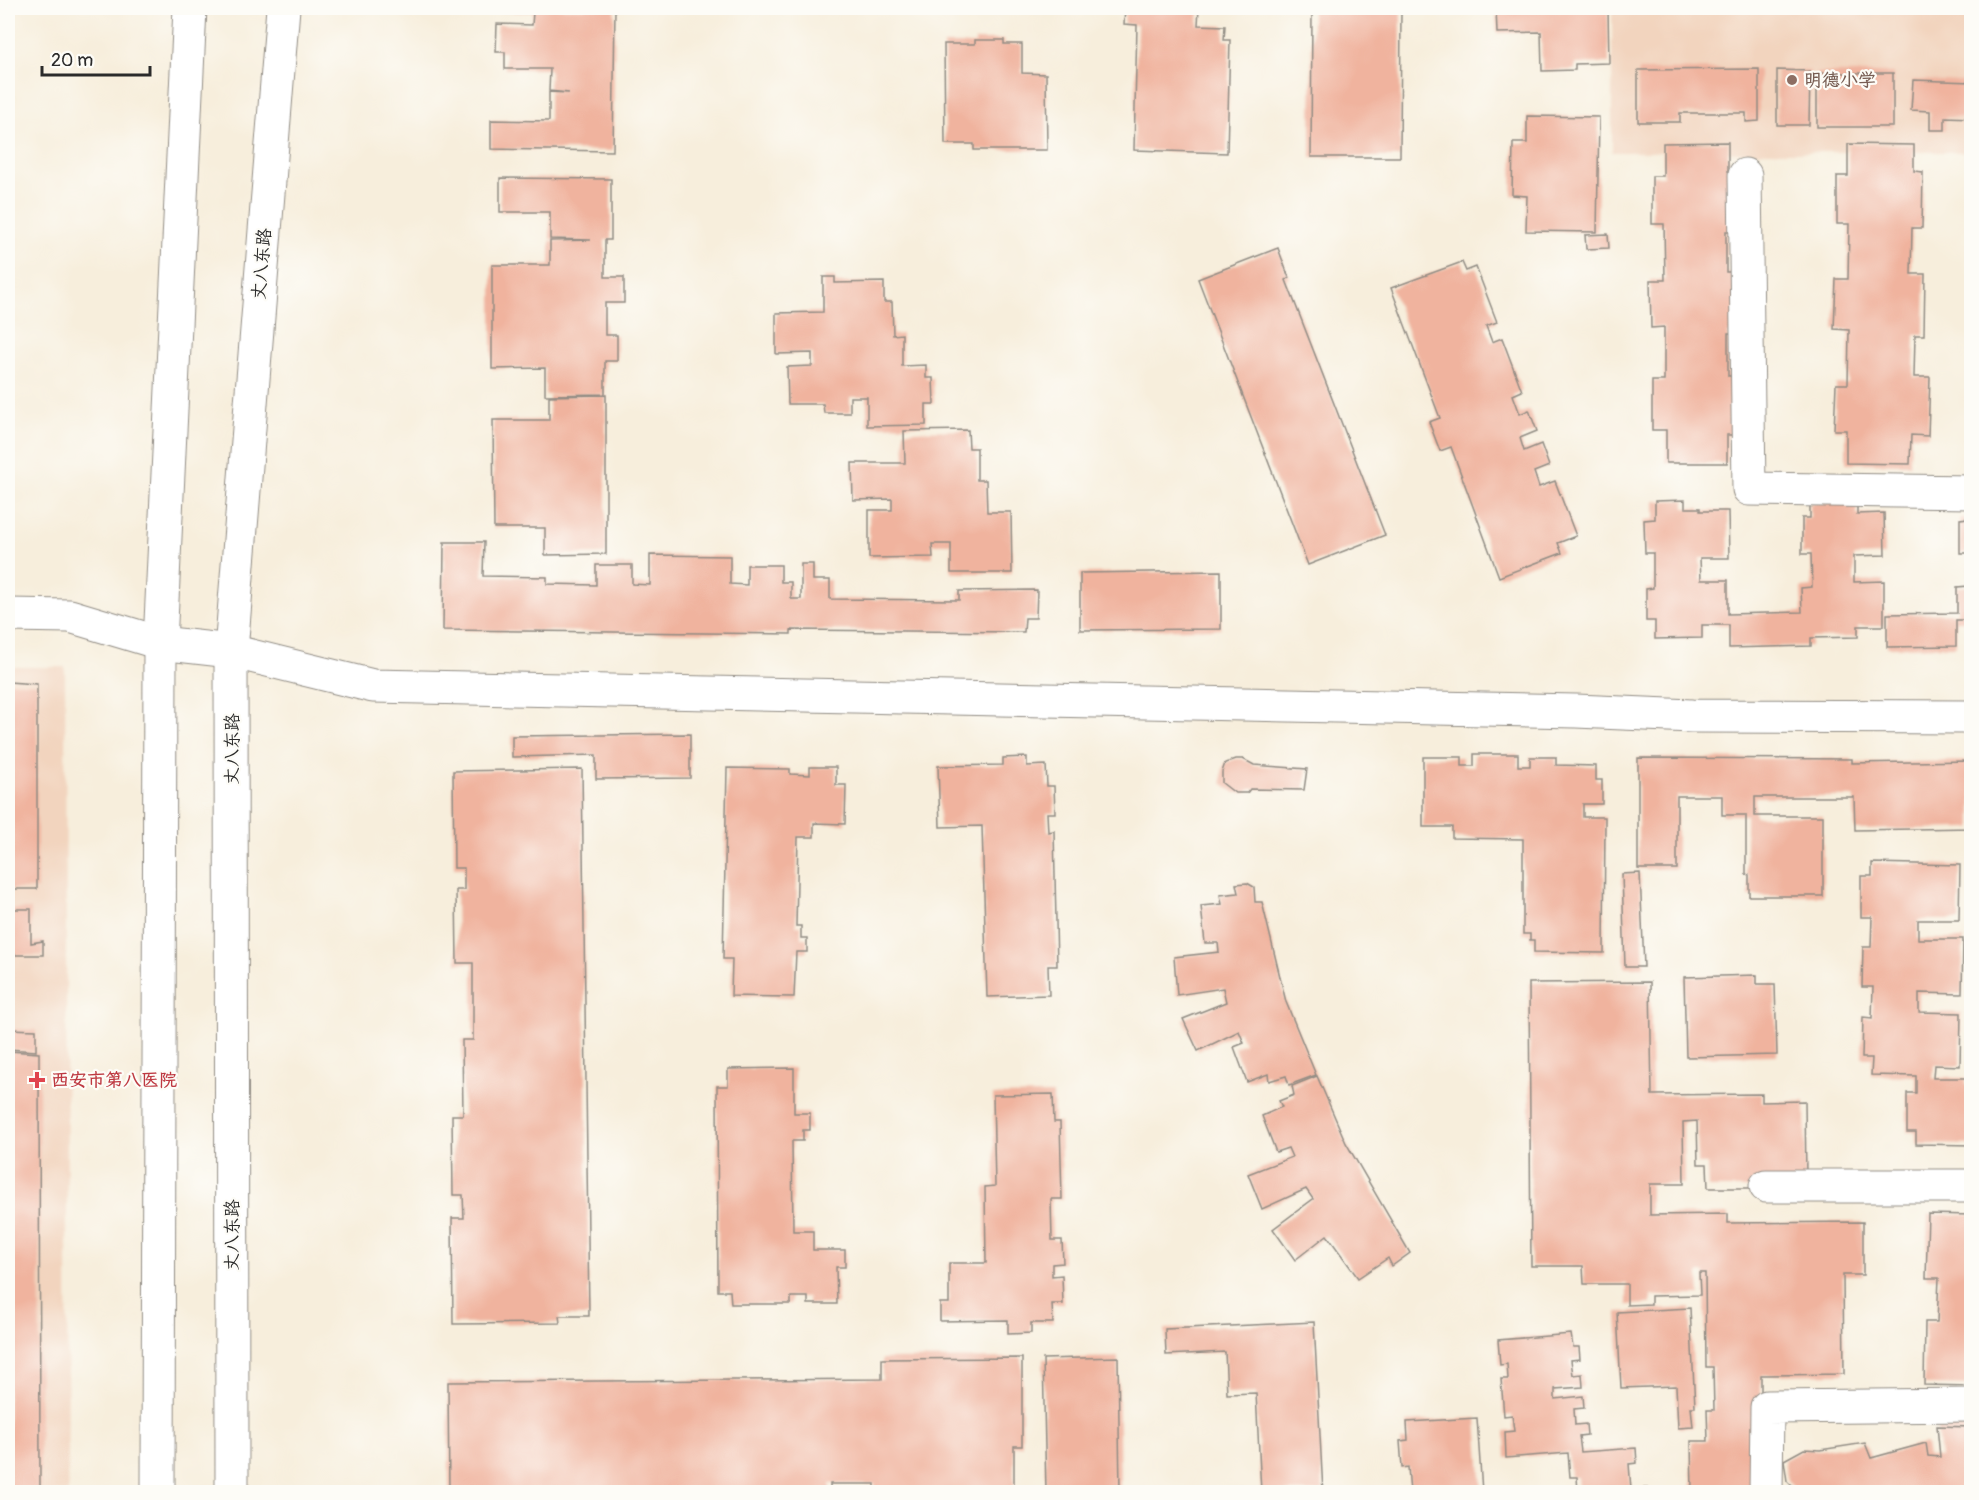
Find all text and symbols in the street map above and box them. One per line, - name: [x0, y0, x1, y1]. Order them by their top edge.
- scale bar: [42, 39, 150, 77]
- text: 20 m: [51, 49, 93, 72]
- place label: 明德小学: [1804, 69, 1876, 92]
- marker: 明德小学: [1785, 73, 1799, 87]
- street label: 丈八东路: [247, 227, 277, 301]
- street label: 丈八东路: [221, 713, 244, 785]
- place label: 西安市第八医院: [51, 1069, 177, 1092]
- marker: 西安市第八医院: [28, 1071, 46, 1089]
- street label: 丈八东路: [221, 1199, 244, 1271]

